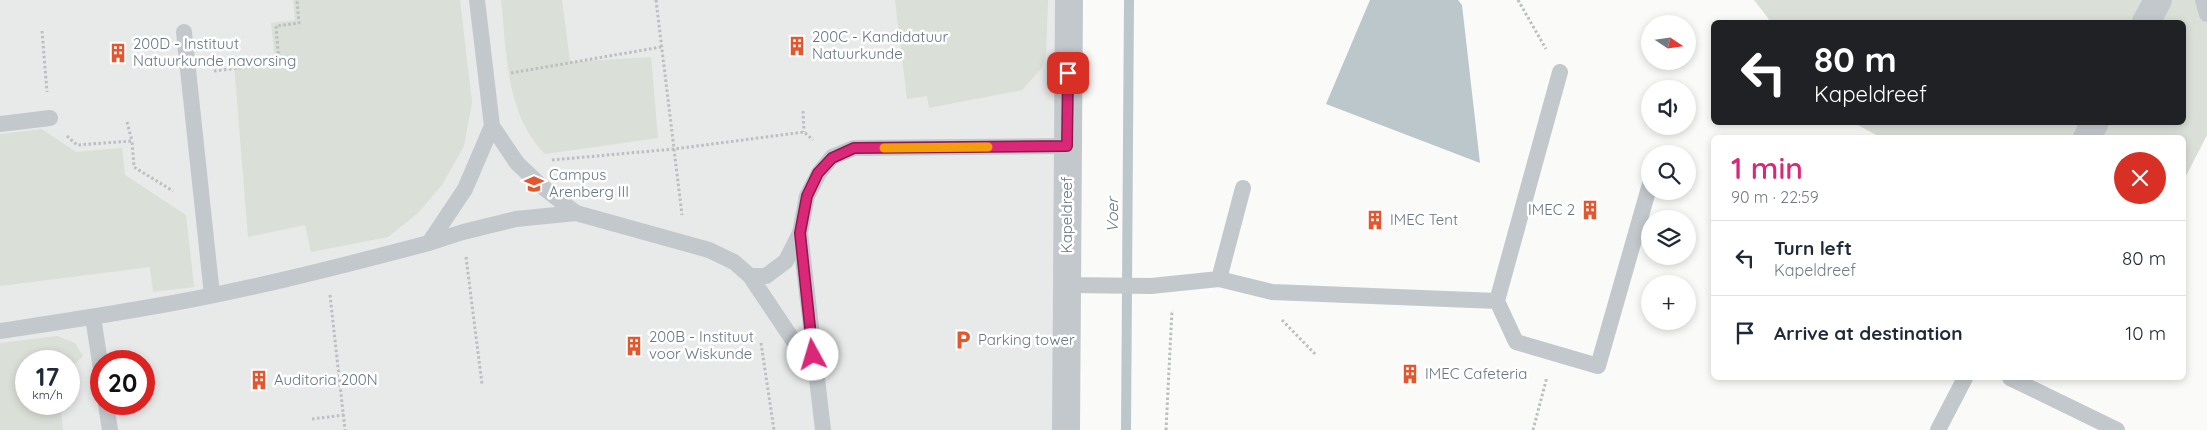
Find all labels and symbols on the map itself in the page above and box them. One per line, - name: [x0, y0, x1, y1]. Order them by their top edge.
- north arrow: [1641, 15, 1696, 70]
- place label: 200C - Kandidatuur Natuurkunde: [812, 27, 949, 63]
- place label: 200D - Instituut Natuurkunde navorsing: [133, 34, 296, 70]
- building icon: 200C - Kandidatuur Natuurkunde: [786, 35, 808, 57]
- building icon: 200D - Instituut Natuurkunde navorsing: [107, 42, 129, 64]
- pin: [1047, 52, 1089, 94]
- place label: Campus Arenberg III: [549, 165, 629, 201]
- school or university icon: Campus Arenberg III: [523, 173, 545, 195]
- street label: Kapeldreef: [1057, 176, 1076, 253]
- water label: Voer: [1102, 196, 1122, 233]
- building icon: IMEC 2: [1579, 199, 1601, 221]
- place label: IMEC 2: [1528, 200, 1575, 219]
- building icon: IMEC Tent: [1364, 209, 1386, 231]
- place label: IMEC Tent: [1390, 210, 1458, 229]
- place label: 200B - Instituut voor Wiskunde: [649, 327, 754, 363]
- position arrow: [786, 328, 838, 380]
- parking icon: Parking tower: [952, 329, 974, 351]
- place label: Parking tower: [978, 330, 1075, 349]
- building icon: 200B - Instituut voor Wiskunde: [623, 335, 645, 357]
- speed limit sign: 20: [90, 350, 155, 415]
- building icon: IMEC Cafeteria: [1399, 363, 1421, 385]
- place label: IMEC Cafeteria: [1425, 364, 1527, 383]
- building icon: Auditoria 200N: [248, 369, 270, 391]
- place label: Auditoria 200N: [274, 370, 378, 389]

